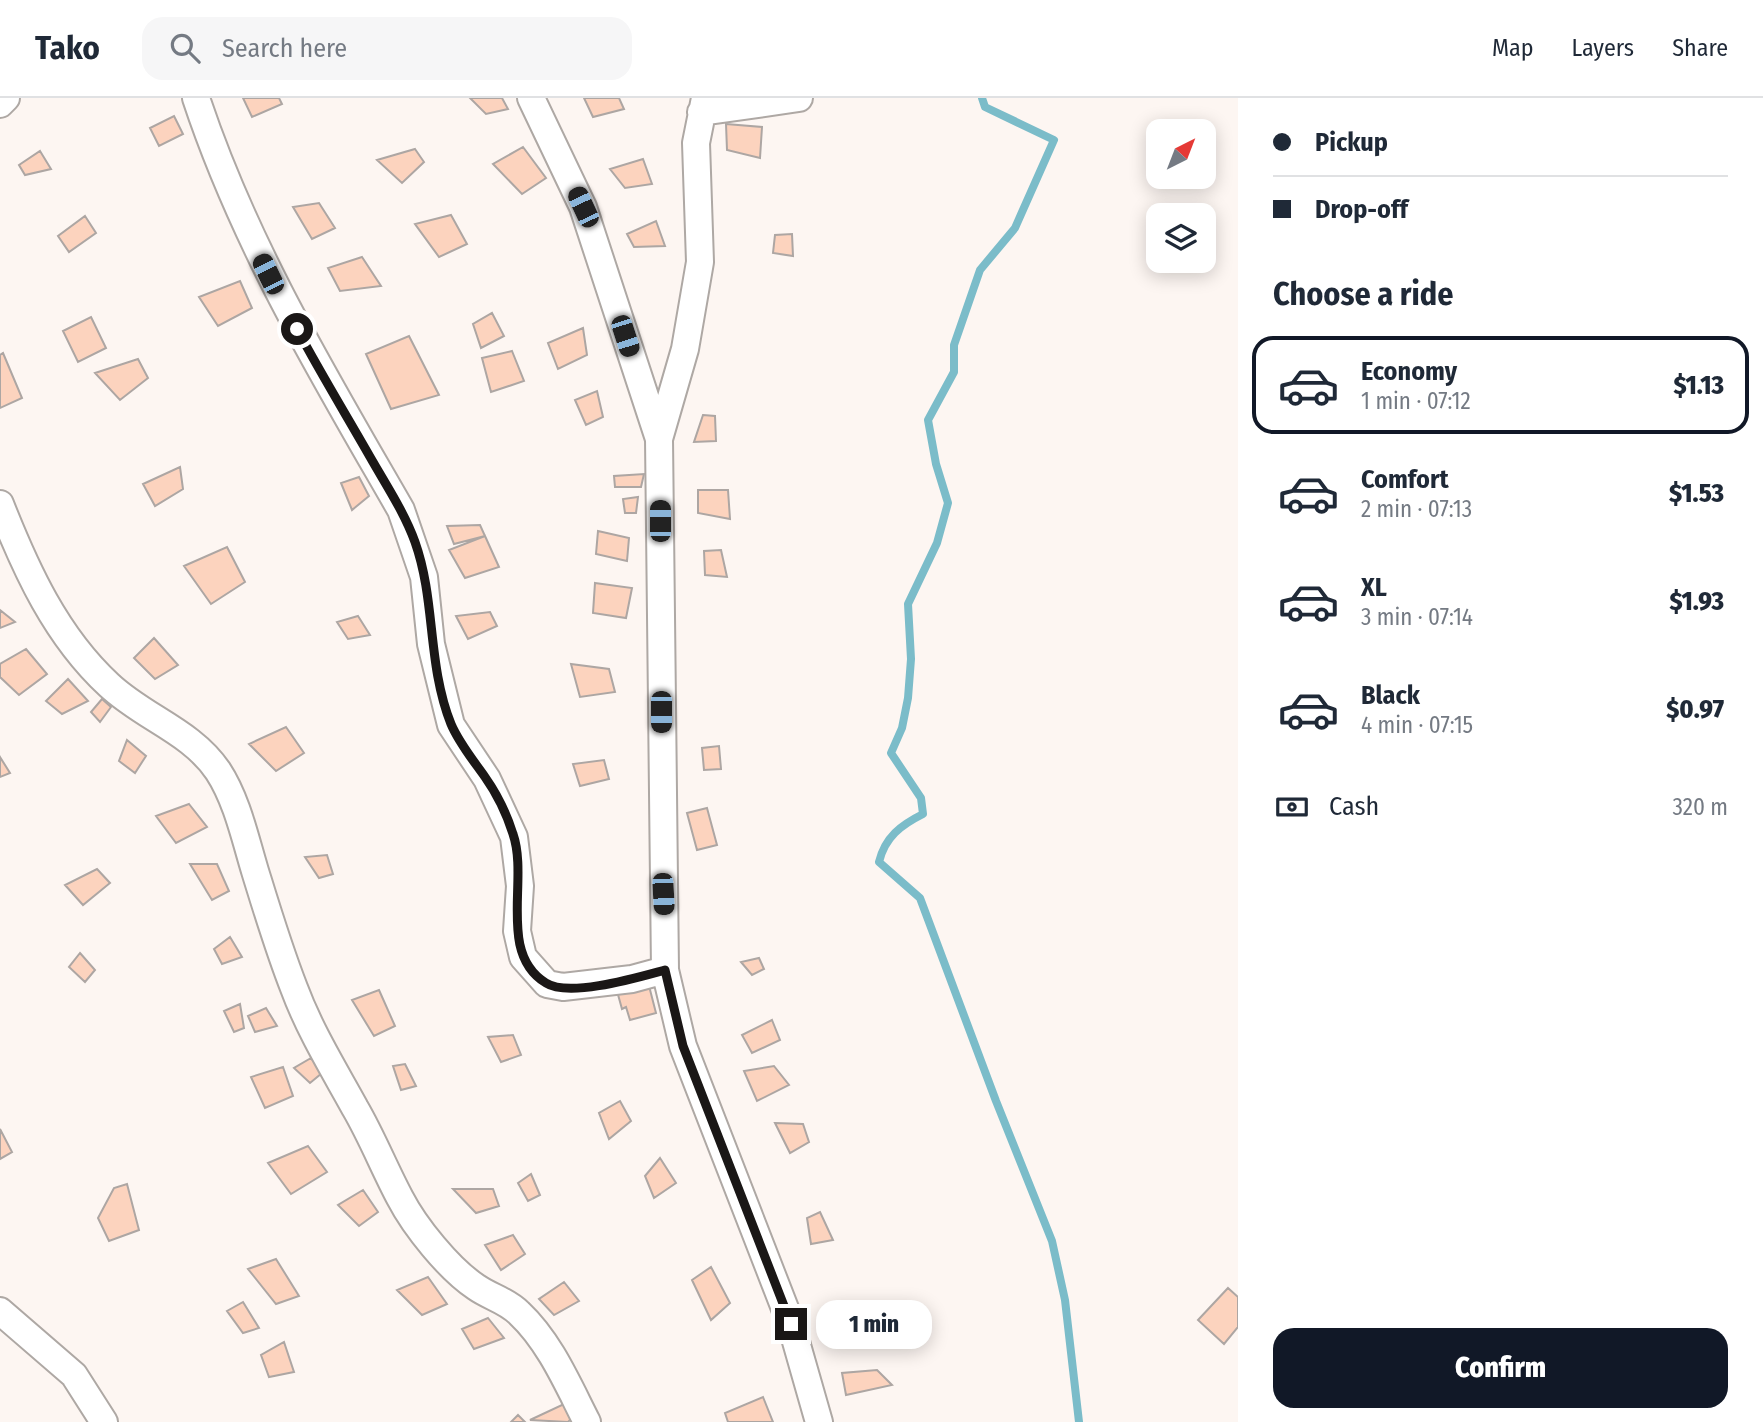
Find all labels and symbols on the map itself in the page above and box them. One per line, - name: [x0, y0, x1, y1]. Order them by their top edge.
- north arrow: [1146, 119, 1216, 189]
- car: [565, 184, 602, 230]
- car: [250, 251, 287, 297]
- route start: [281, 313, 313, 345]
- car: [609, 313, 642, 359]
- car: [650, 500, 671, 542]
- car: [651, 691, 672, 733]
- car: [652, 872, 675, 916]
- callout: 1 min: [816, 1300, 931, 1348]
- route end: [775, 1308, 807, 1340]

